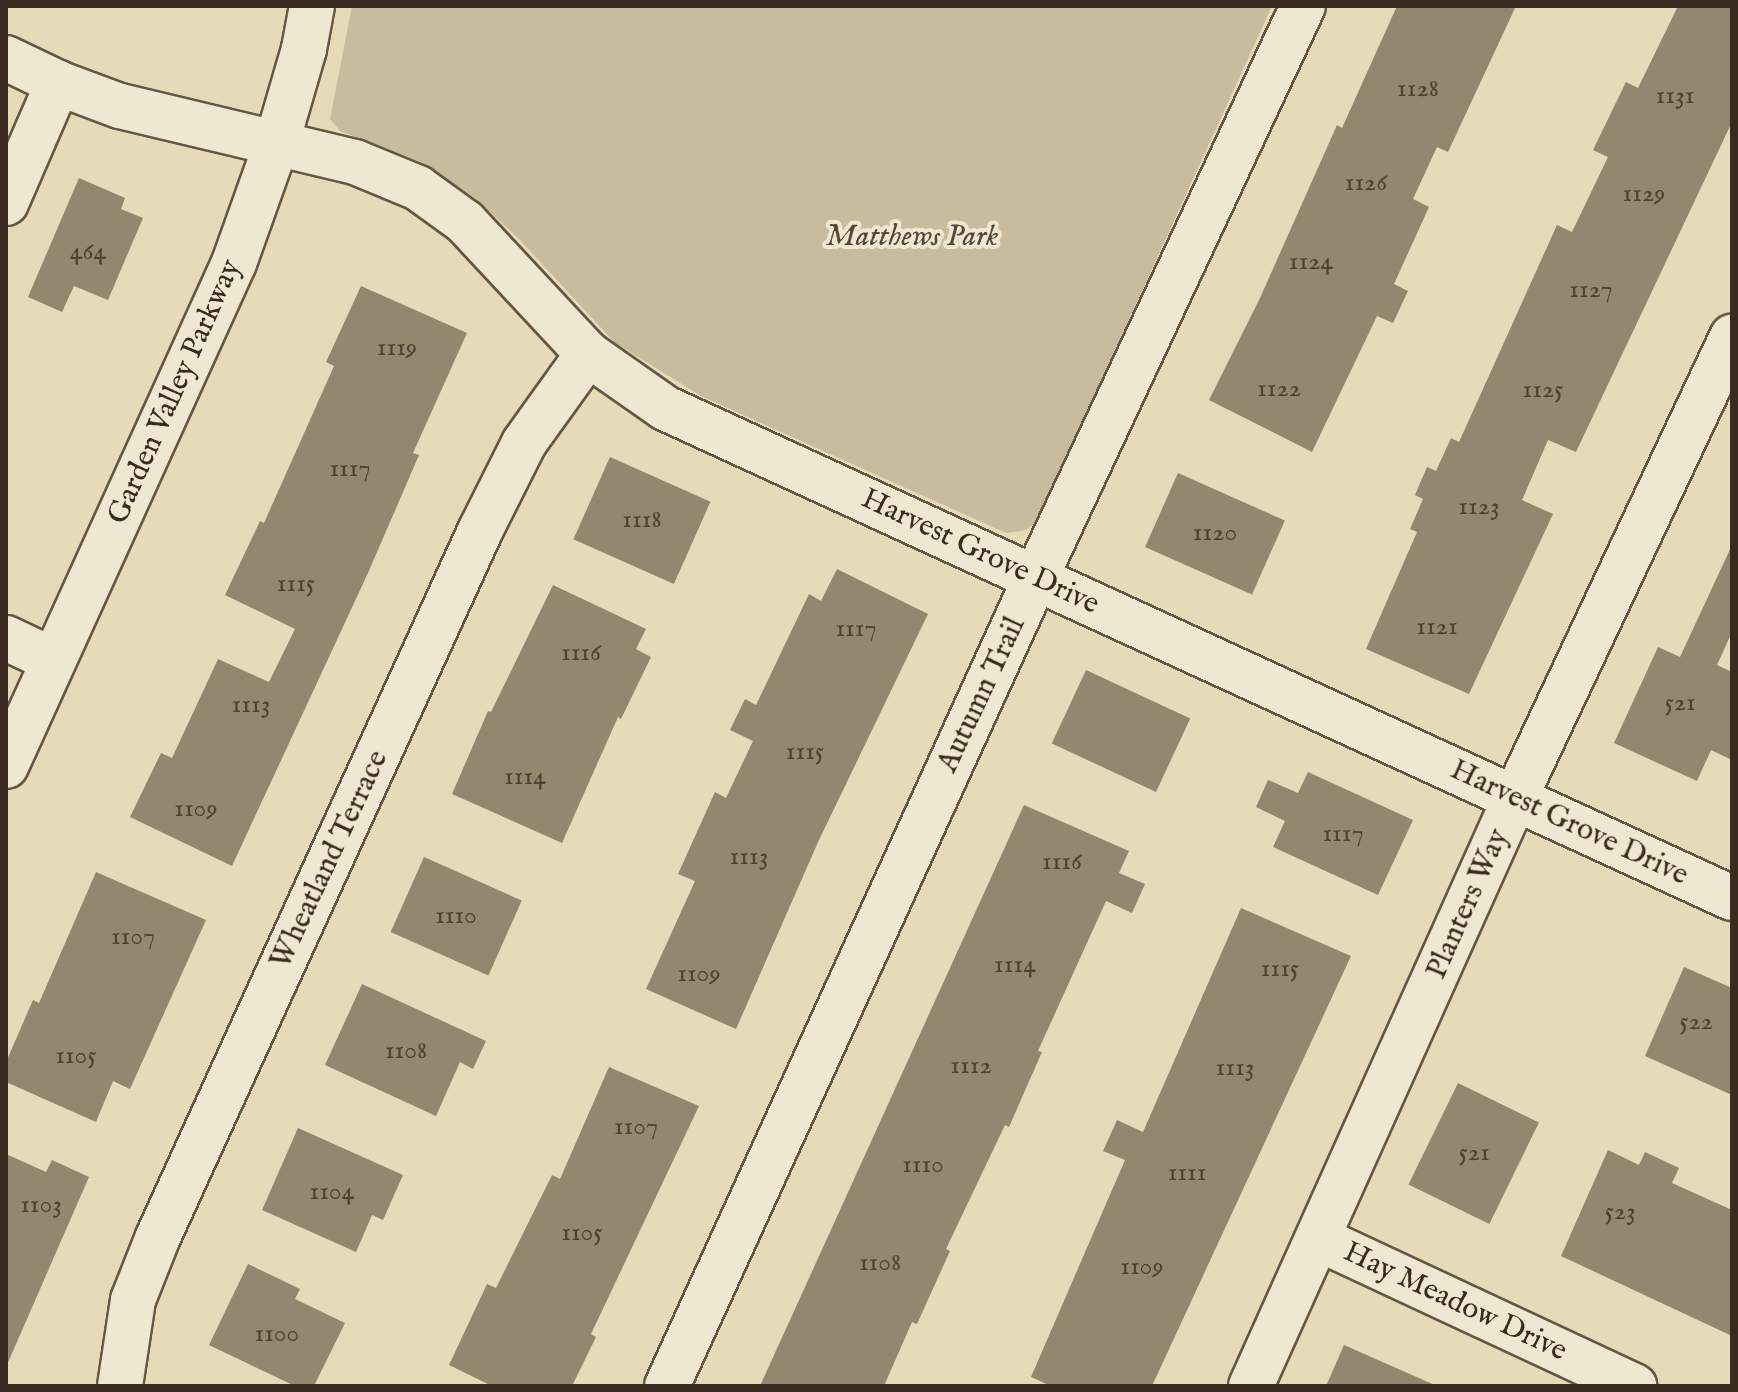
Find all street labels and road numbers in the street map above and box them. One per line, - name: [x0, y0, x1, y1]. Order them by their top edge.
- street label: Garden Valley Parkway: [100, 254, 250, 530]
- street label: Harvest Grove Drive: [855, 481, 1105, 623]
- street label: Autumn Trail: [930, 612, 1034, 778]
- street label: Wheatland Terrace: [264, 745, 396, 975]
- street label: Harvest Grove Drive: [1444, 752, 1694, 894]
- street label: Planters Way: [1419, 823, 1517, 985]
- street label: Hay Meadow Drive: [1338, 1234, 1572, 1370]

